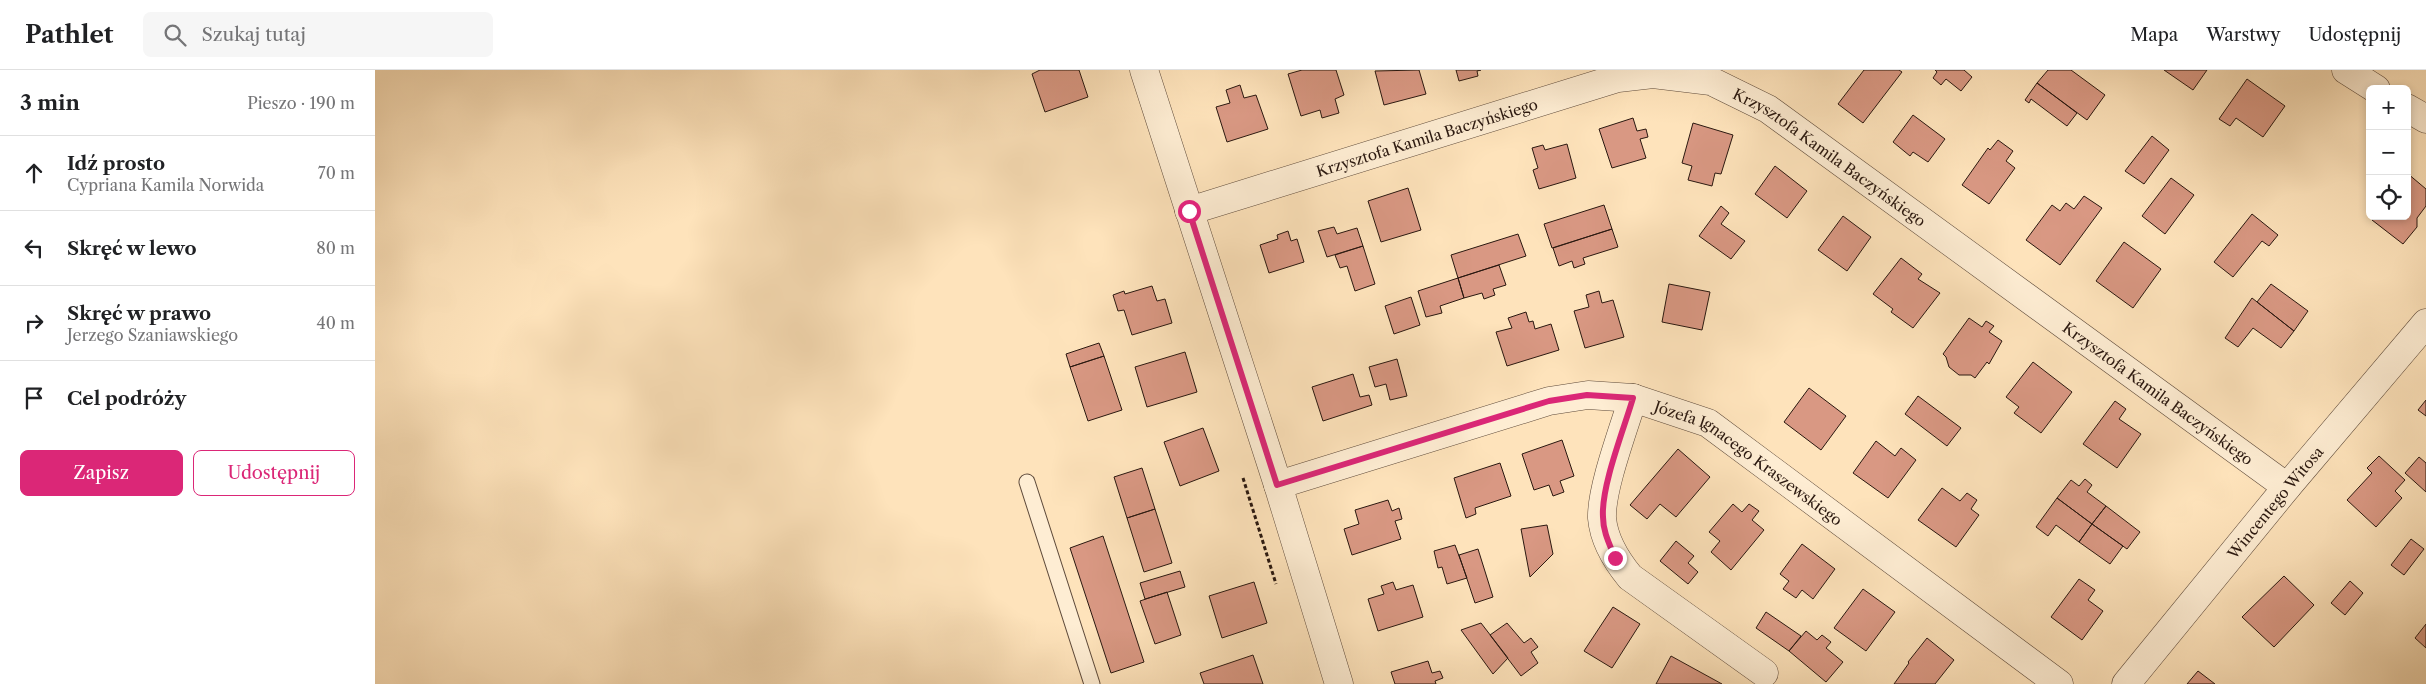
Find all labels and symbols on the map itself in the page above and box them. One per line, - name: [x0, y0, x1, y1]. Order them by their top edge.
- street label: Krzysztofa Kamila Baczyńskiego: [1730, 84, 1930, 230]
- street label: Krzysztofa Kamila Baczyńskiego: [1314, 94, 1540, 181]
- route start: [1178, 200, 1201, 223]
- street label: Krzysztofa Kamila Baczyńskiego: [2059, 318, 2257, 469]
- street label: Józefa Ignacego Kraszewskiego: [1650, 396, 1846, 529]
- street label: Wincentego Witosa: [2222, 442, 2327, 563]
- route end: [1604, 547, 1627, 570]

